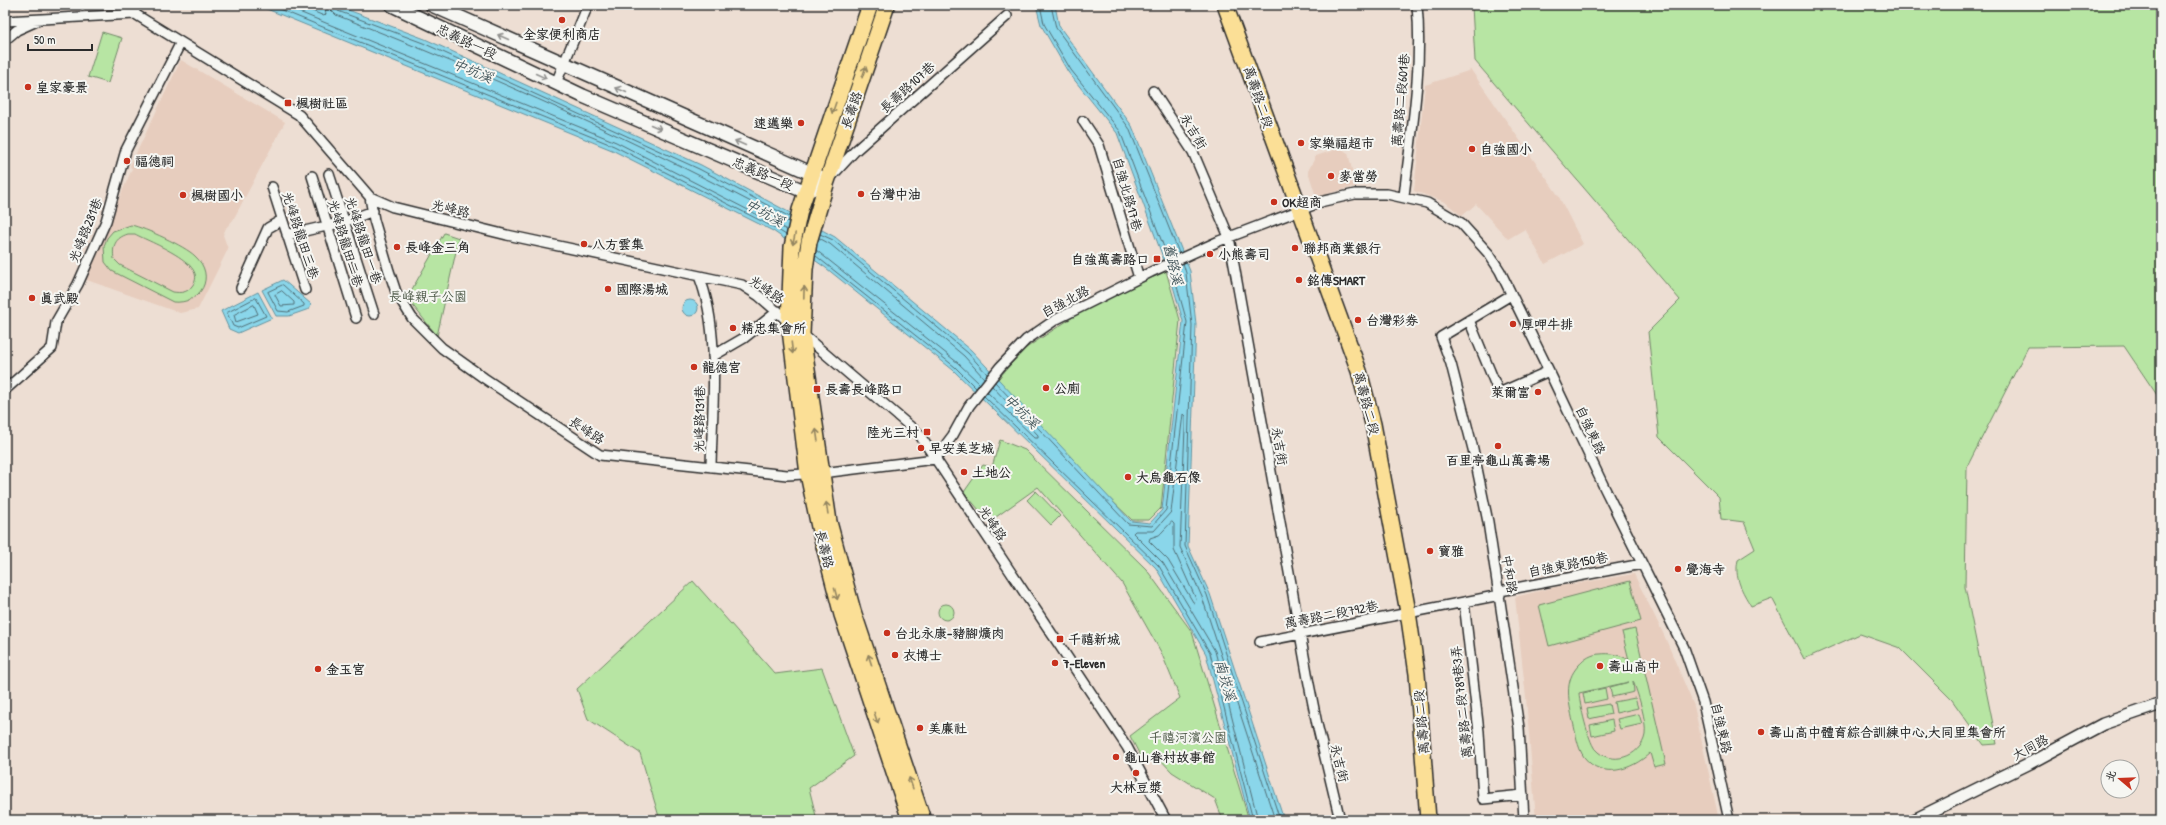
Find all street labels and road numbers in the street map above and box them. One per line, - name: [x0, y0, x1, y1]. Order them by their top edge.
- street label: 忠義路一段: [434, 19, 500, 63]
- street label: 萬壽路二段601巷: [1387, 53, 1413, 147]
- street label: 長壽路107巷: [875, 57, 939, 117]
- street label: 萬壽路二段: [1240, 63, 1278, 131]
- street label: 長壽路: [836, 89, 866, 131]
- street label: 永吉街: [1176, 110, 1212, 152]
- street label: 忠義路一段: [730, 152, 796, 194]
- street label: 自強北路17巷: [1109, 155, 1147, 233]
- street label: 光峰路龍田三巷: [278, 189, 324, 281]
- street label: 光峰路龍田一巷: [341, 194, 387, 286]
- street label: 光峰路281巷: [64, 195, 106, 265]
- street label: 光峰路: [430, 195, 472, 221]
- street label: 光峰路龍田二巷: [324, 197, 368, 289]
- street label: 光峰路: [746, 270, 788, 308]
- street label: 自強北路: [1038, 281, 1092, 321]
- street label: 萬壽路二段: [1350, 369, 1384, 437]
- street label: 光峰路131巷: [689, 385, 709, 453]
- street label: 自強東路: [1572, 403, 1610, 457]
- street label: 長峰路: [566, 412, 608, 448]
- street label: 永吉街: [1268, 425, 1292, 467]
- street label: 光峰路: [975, 502, 1011, 544]
- street label: 長壽路: [812, 528, 838, 570]
- street label: 自強東路150巷: [1527, 547, 1609, 581]
- street label: 中和路: [1498, 553, 1522, 595]
- street label: 萬壽路二段792巷: [1283, 596, 1379, 632]
- street label: 萬壽路二段789巷3弄: [1446, 645, 1476, 759]
- street label: 萬壽路二段: [1409, 689, 1433, 755]
- street label: 自強東路: [1707, 701, 1737, 755]
- street label: 大同路: [2009, 730, 2051, 764]
- street label: 永吉街: [1327, 742, 1353, 784]

